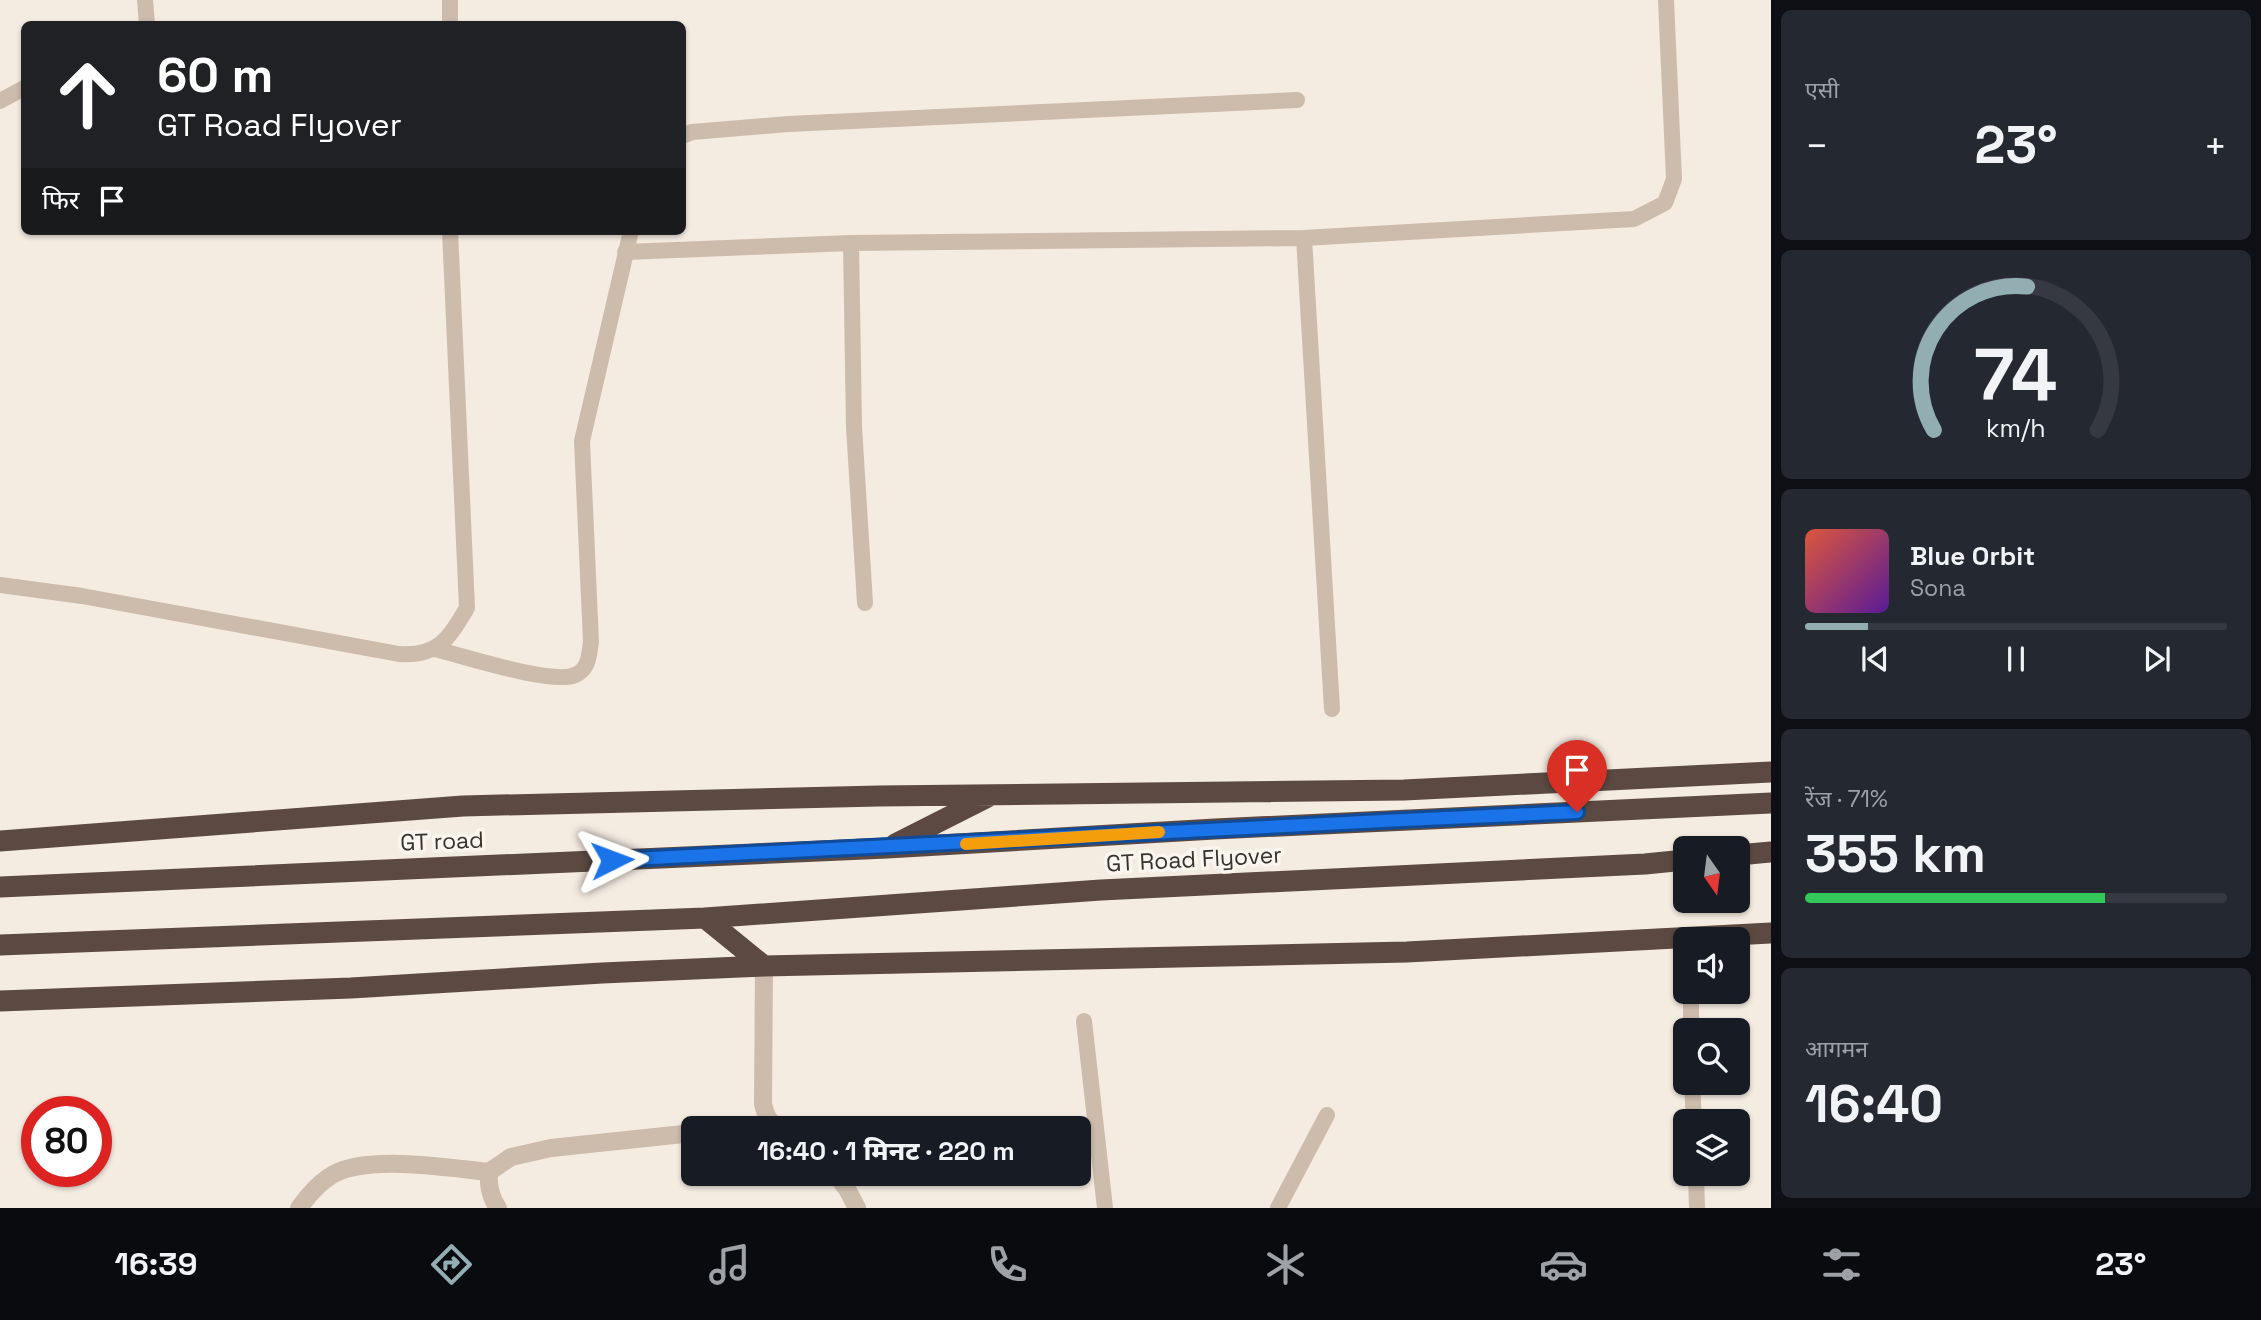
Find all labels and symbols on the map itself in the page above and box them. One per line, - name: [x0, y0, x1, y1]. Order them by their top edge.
- pin: [1547, 740, 1607, 812]
- position arrow: [575, 823, 649, 897]
- street label: GT road: [400, 825, 484, 857]
- north arrow: [1673, 836, 1750, 914]
- street label: GT Road Flyover: [1105, 839, 1283, 879]
- speed limit sign: 80: [21, 1096, 112, 1187]

